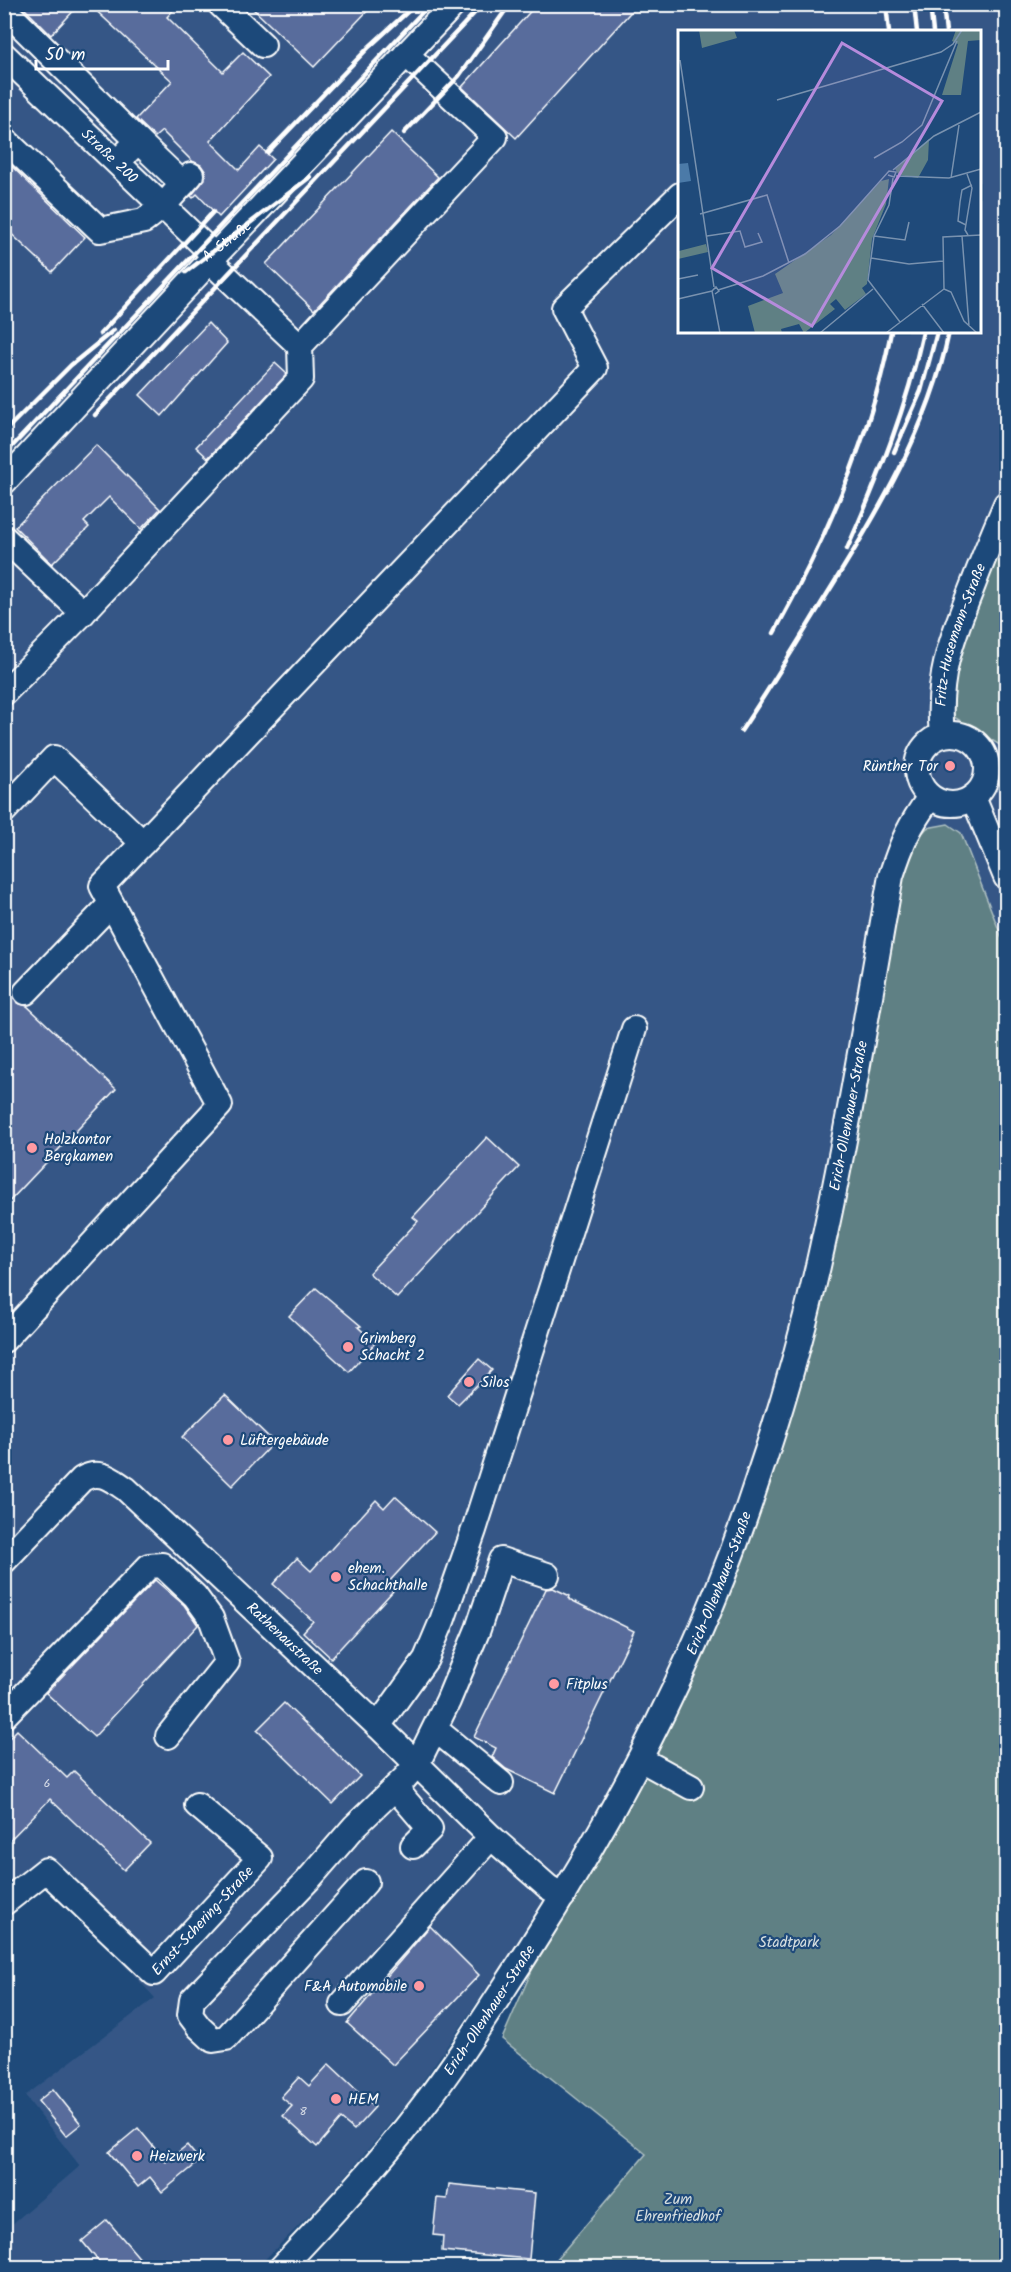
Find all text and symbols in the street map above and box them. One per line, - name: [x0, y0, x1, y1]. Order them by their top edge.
- inset map: [678, 30, 981, 333]
- scale bar: [36, 33, 168, 71]
- text: 50 m: [45, 41, 85, 70]
- street label: Straße 200: [75, 123, 143, 190]
- street label: A-Straße: [197, 215, 257, 269]
- street label: Fritz-Husemann-Straße: [930, 560, 993, 707]
- place label: Rünther Tor: [863, 755, 939, 779]
- marker: Rünther Tor: [943, 759, 957, 773]
- street label: Erich-Ollenhauer-Straße: [823, 1038, 875, 1193]
- place label: Holzkontor Bergkamen: [44, 1128, 113, 1169]
- marker: Holzkontor Bergkamen: [25, 1141, 39, 1155]
- place label: Grimberg Schacht 2: [360, 1327, 425, 1368]
- marker: Grimberg Schacht 2: [341, 1340, 355, 1354]
- place label: Silos: [481, 1371, 510, 1395]
- marker: Silos: [462, 1375, 476, 1389]
- place label: Lüftergebäude: [240, 1429, 329, 1453]
- marker: Lüftergebäude: [221, 1433, 235, 1447]
- street label: Erich-Ollenhauer-Straße: [680, 1508, 759, 1659]
- place label: ehem. Schachthalle: [348, 1557, 428, 1598]
- marker: ehem. Schachthalle: [329, 1570, 343, 1584]
- street label: Rathenaustraße: [240, 1597, 329, 1682]
- place label: Fitplus: [566, 1673, 608, 1697]
- marker: Fitplus: [547, 1677, 561, 1691]
- house number: 6: [44, 1774, 50, 1793]
- street label: Ernst-Schering-Straße: [146, 1861, 260, 1982]
- park label: Stadtpark: [759, 1931, 820, 1955]
- street label: Erich-Ollenhauer-Straße: [438, 1940, 542, 2081]
- place label: F&A Automobile: [304, 1975, 407, 1999]
- marker: F&A Automobile: [412, 1979, 426, 1993]
- place label: HEM: [348, 2088, 379, 2112]
- marker: HEM: [329, 2092, 343, 2106]
- house number: 8: [299, 2102, 307, 2121]
- place label: Heizwerk: [149, 2145, 206, 2169]
- marker: Heizwerk: [130, 2149, 144, 2163]
- park label: Zum Ehrenfriedhof: [635, 2188, 722, 2229]

